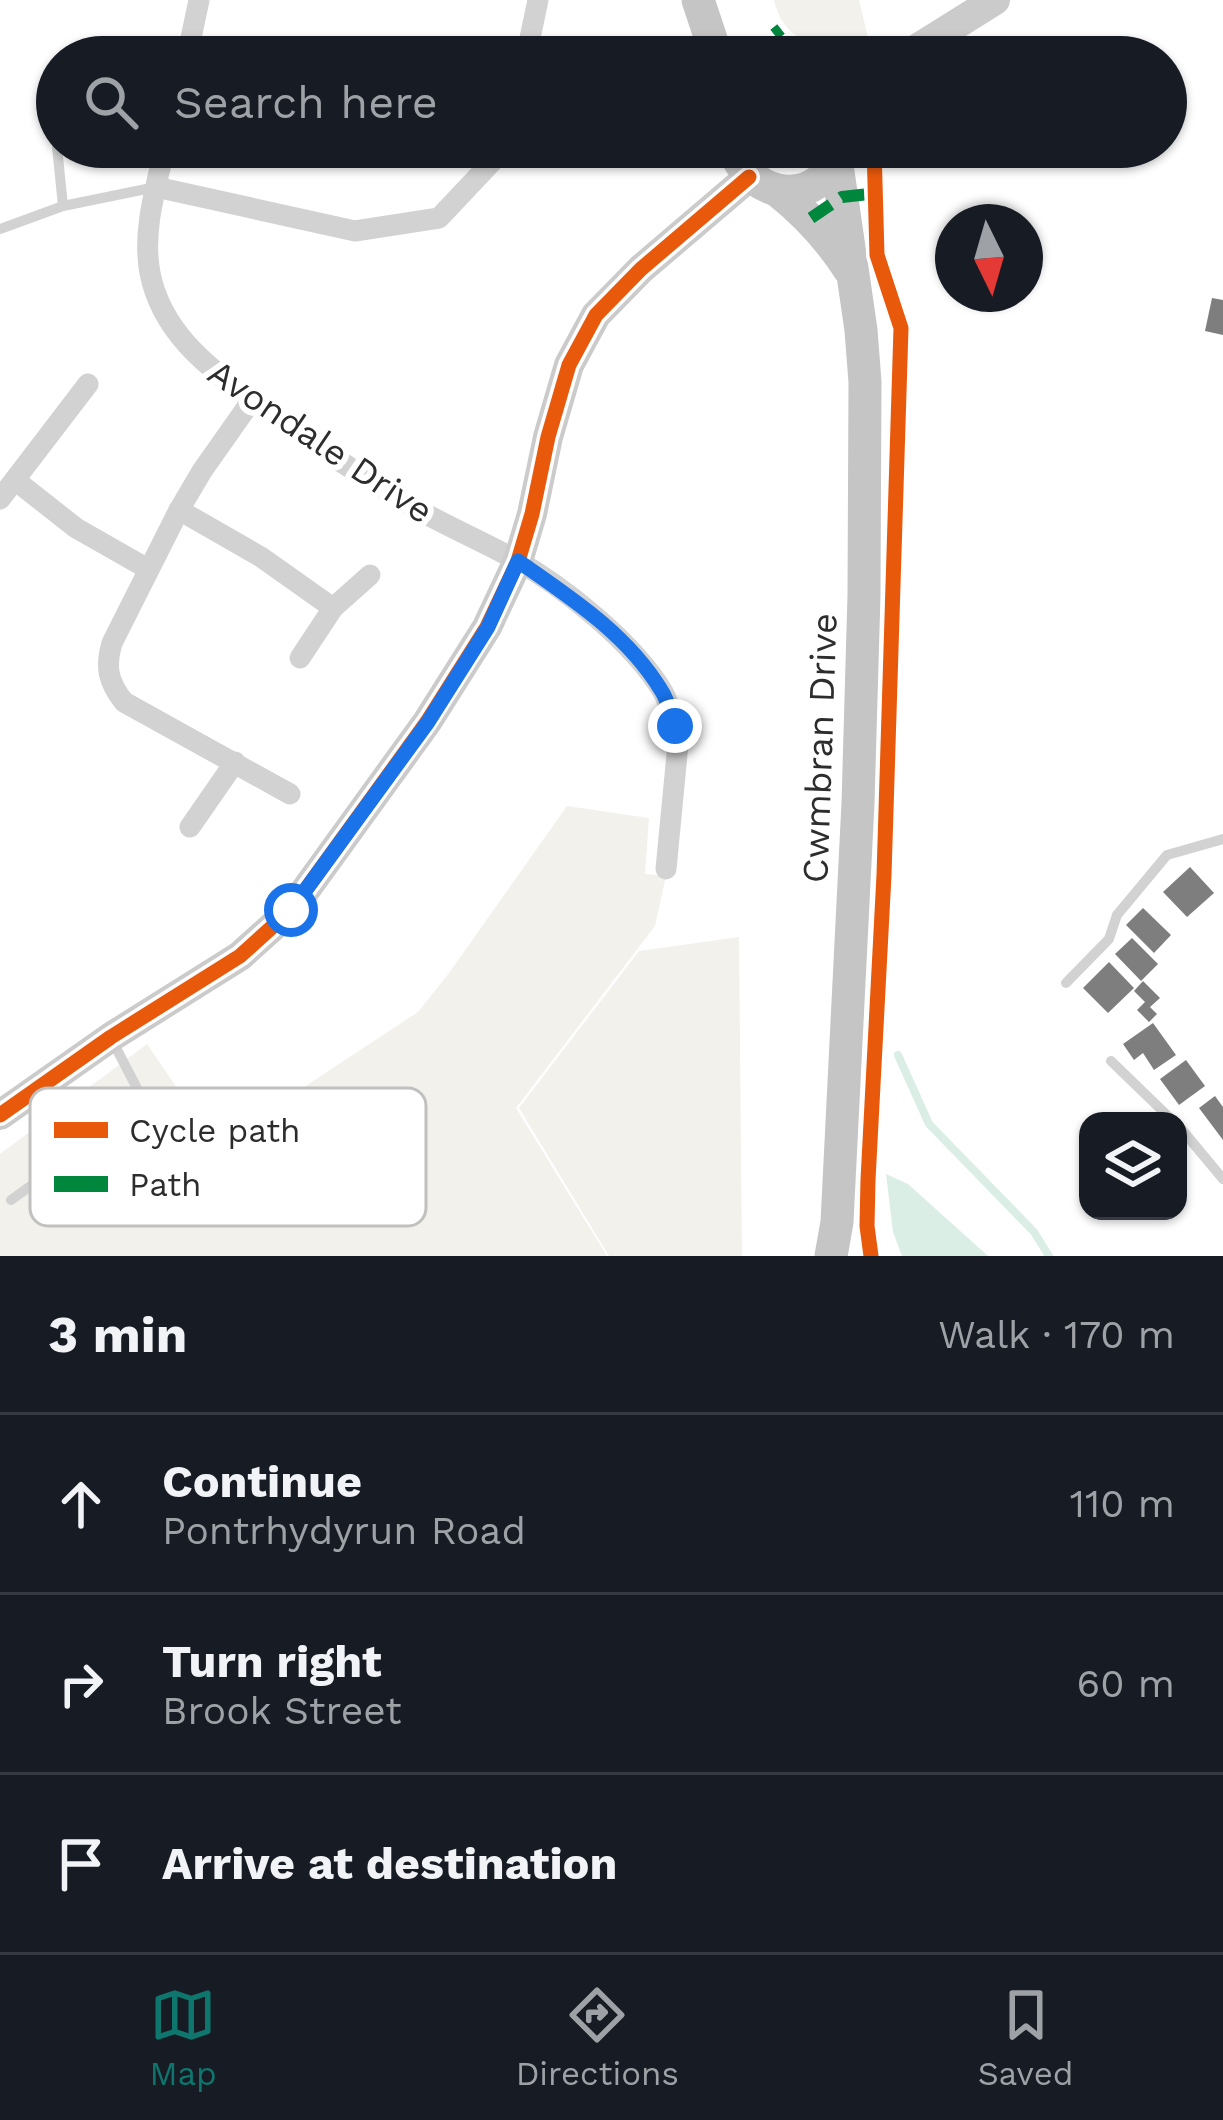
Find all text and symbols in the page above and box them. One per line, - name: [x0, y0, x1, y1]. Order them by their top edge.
- search box: [36, 36, 1187, 168]
- icon: search: [78, 69, 144, 135]
- text: Search here: [174, 76, 438, 129]
- north arrow: [935, 204, 1043, 312]
- street label: Avondale Drive: [200, 351, 441, 532]
- street label: Cwmbran Drive: [794, 612, 846, 884]
- route end: [648, 699, 702, 753]
- route start: [264, 883, 318, 937]
- legend: [30, 1088, 426, 1226]
- text: Cycle path: [129, 1111, 301, 1150]
- map controls: [1079, 1112, 1187, 1220]
- button: layers: [1079, 1112, 1187, 1220]
- text: Path: [129, 1165, 201, 1204]
- text: 3 min: [48, 1305, 187, 1364]
- text: Walk · 170 m: [938, 1312, 1175, 1357]
- text: Continue: [162, 1455, 362, 1508]
- icon: ahead: [48, 1471, 114, 1537]
- text: 110 m: [1070, 1481, 1175, 1526]
- text: Pontrhydyrun Road: [162, 1508, 526, 1553]
- text: Turn right: [162, 1635, 382, 1688]
- icon: right: [48, 1651, 114, 1717]
- text: 60 m: [1077, 1661, 1175, 1706]
- text: Brook Street: [162, 1688, 402, 1733]
- icon: arrive: [48, 1831, 114, 1897]
- text: Arrive at destination: [162, 1837, 617, 1890]
- tab: Map: [149, 1982, 217, 2093]
- tab: Directions: [516, 1982, 679, 2093]
- tab: Saved: [978, 1982, 1074, 2093]

